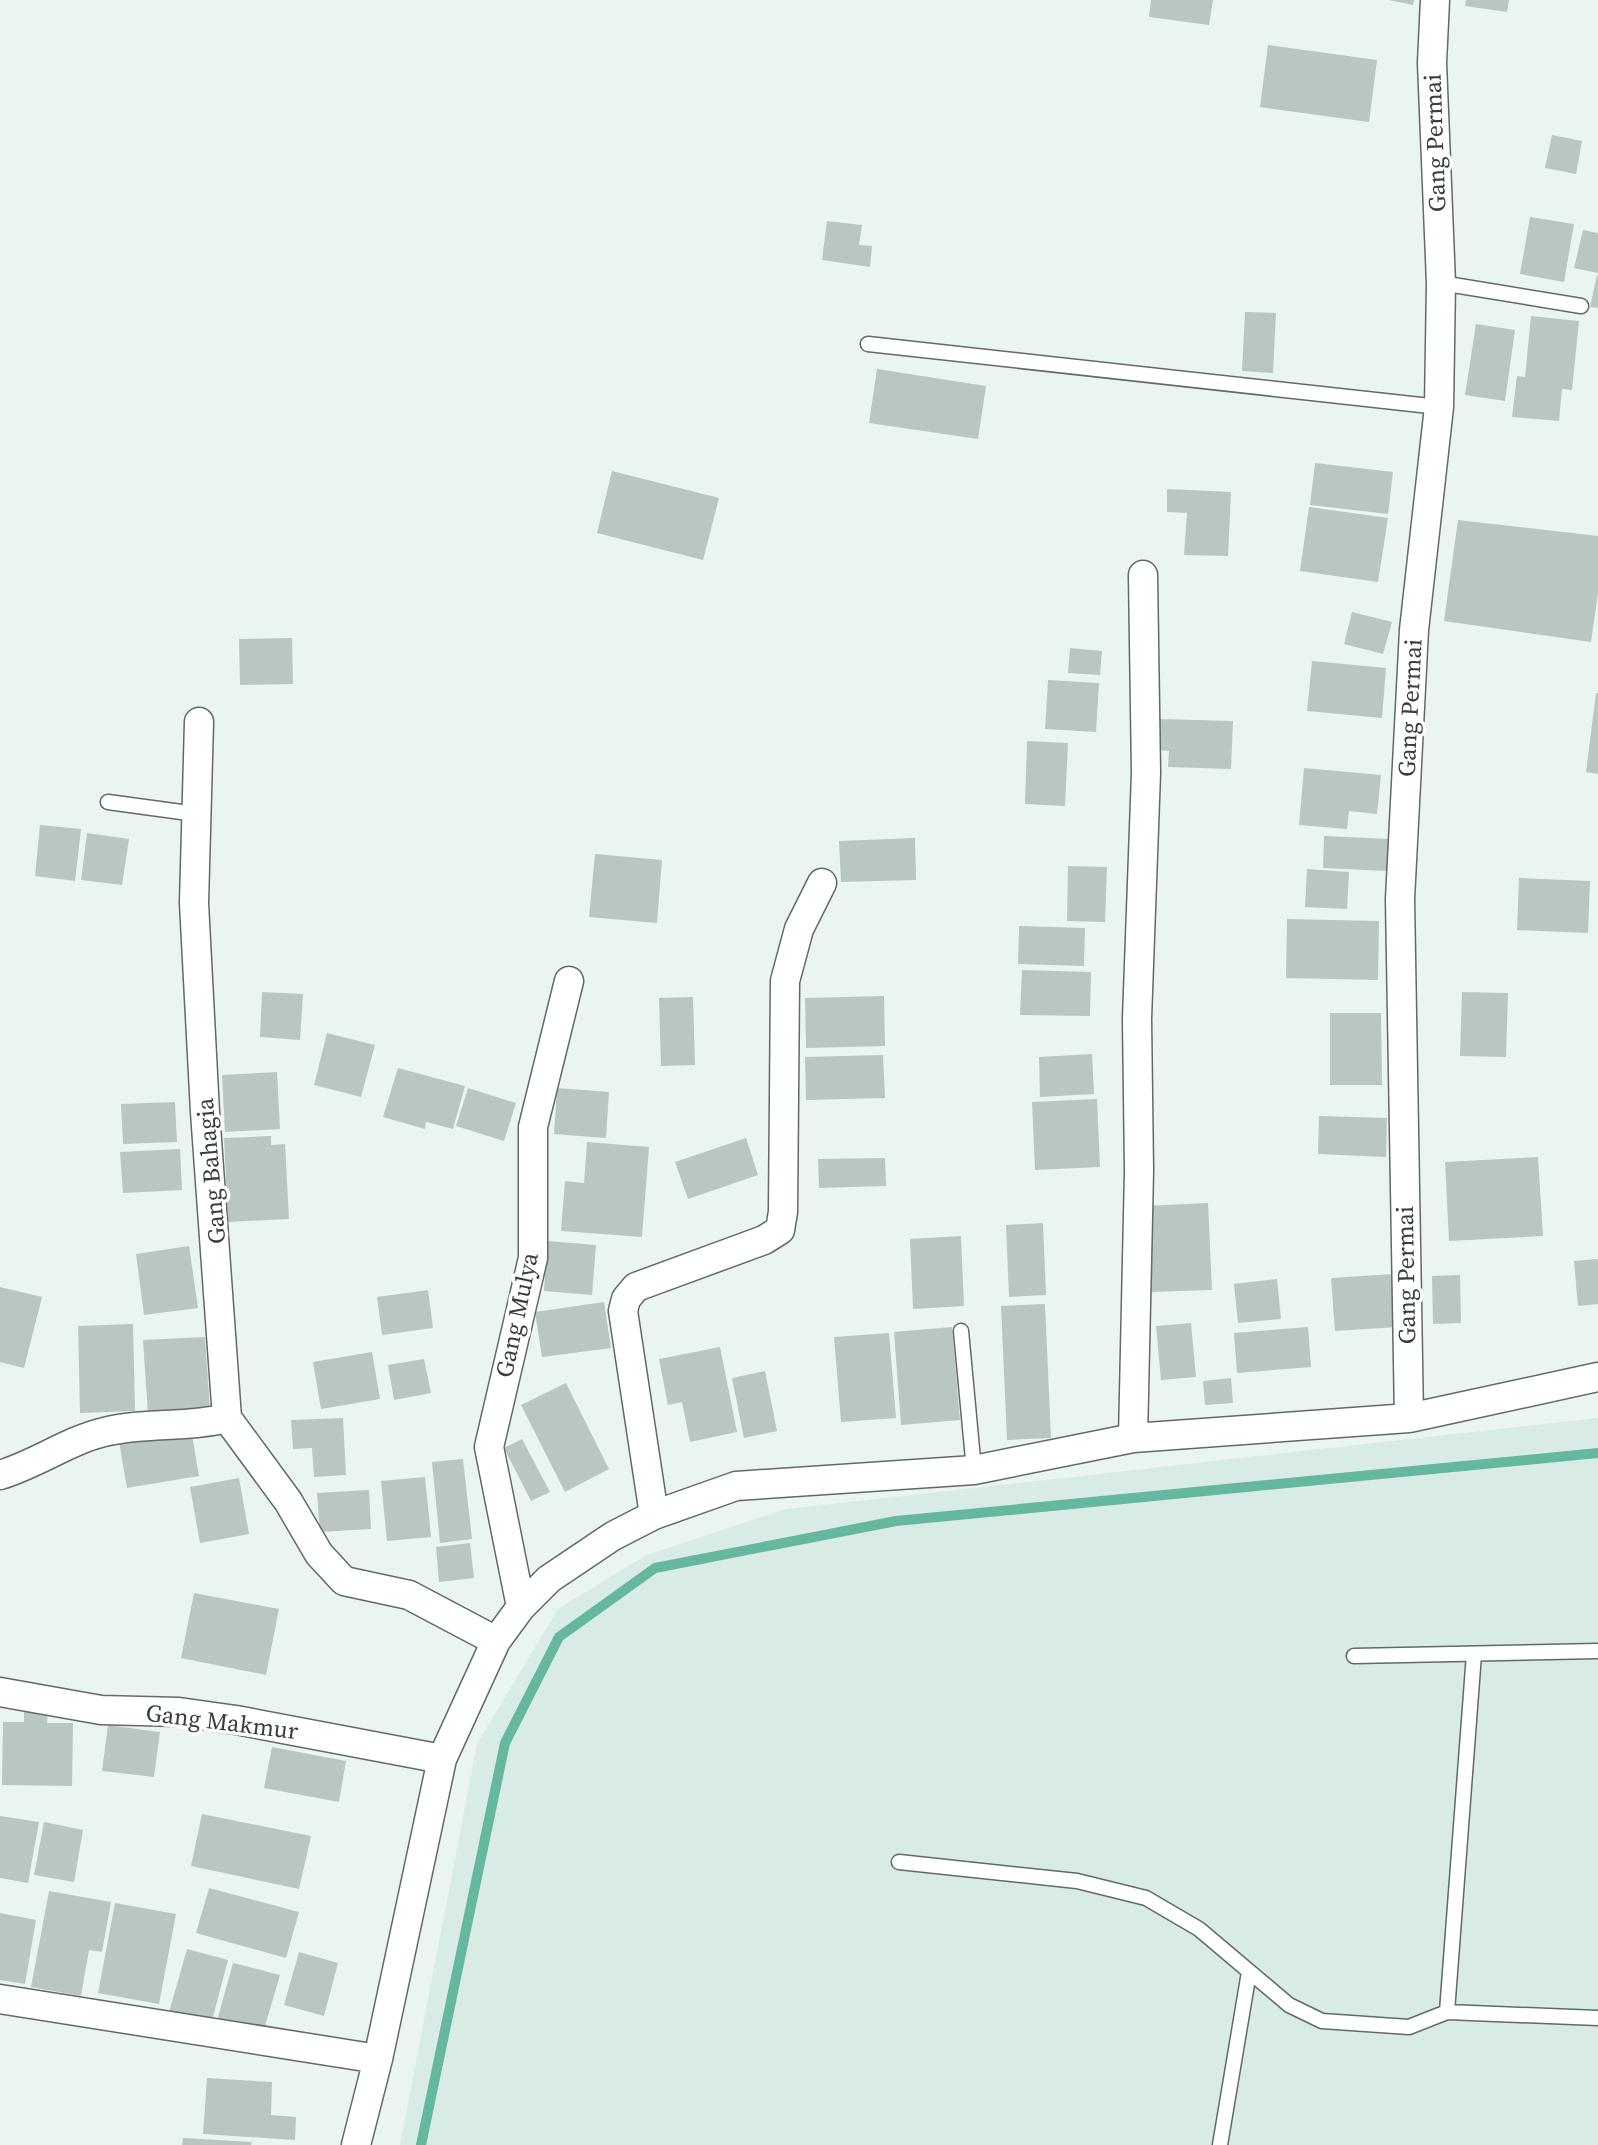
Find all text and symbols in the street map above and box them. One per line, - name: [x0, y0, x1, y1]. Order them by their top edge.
- street label: Gang Permai: [1416, 73, 1453, 213]
- street label: Gang Permai: [1389, 638, 1430, 778]
- street label: Gang Bahagia: [188, 1096, 233, 1245]
- street label: Gang Permai: [1388, 1206, 1423, 1344]
- street label: Gang Mulya: [487, 1248, 546, 1381]
- street label: Gang Makmur: [144, 1696, 300, 1747]

